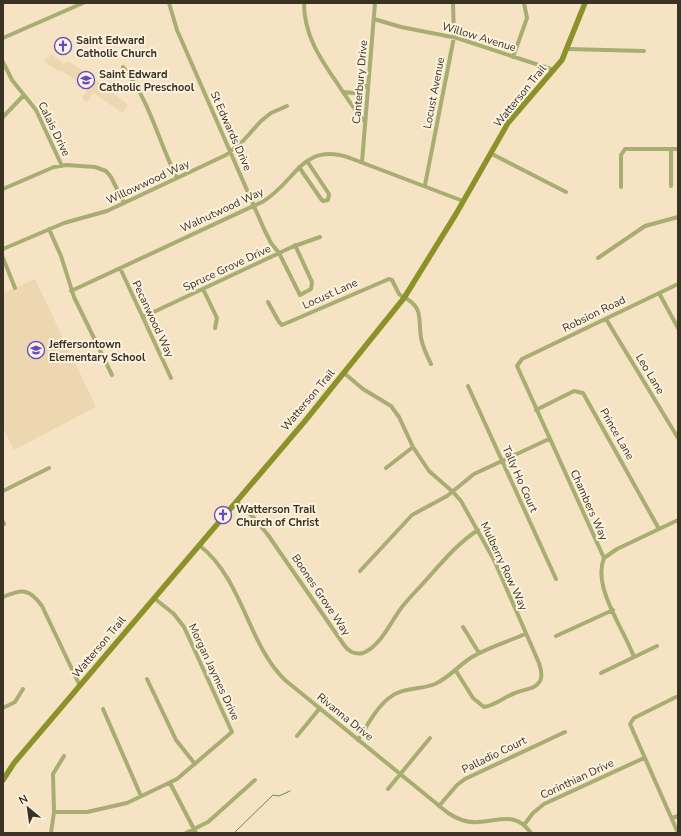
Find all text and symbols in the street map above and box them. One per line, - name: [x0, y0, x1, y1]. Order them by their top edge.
- street label: Willow Avenue: [440, 19, 518, 55]
- place label: Saint Edward Catholic Church: [76, 33, 157, 61]
- church icon: Saint Edward Catholic Church: [53, 36, 73, 56]
- street label: Canterbury Drive: [349, 39, 371, 125]
- street label: Locust Avenue: [420, 56, 448, 130]
- street label: Watterson Trail: [490, 61, 550, 130]
- place label: Saint Edward Catholic Preschool: [99, 67, 195, 95]
- school or university icon: Saint Edward Catholic Preschool: [76, 70, 96, 90]
- street label: St Edwards Drive: [207, 89, 255, 173]
- street label: Calais Drive: [34, 99, 74, 159]
- street label: Willowwood Way: [104, 156, 192, 208]
- street label: Walnutwood Way: [178, 184, 266, 236]
- street label: Spruce Grove Drive: [181, 241, 273, 295]
- street label: Locust Lane: [300, 275, 360, 313]
- street label: Pecanwood Way: [129, 278, 178, 360]
- street label: Robsion Road: [560, 292, 628, 336]
- place label: Jeffersontown Elementary School: [48, 337, 146, 365]
- school or university icon: Jeffersontown Elementary School: [26, 340, 46, 360]
- street label: Leo Lane: [632, 351, 668, 397]
- street label: Watterson Trail: [278, 365, 339, 434]
- street label: Prince Lane: [596, 406, 638, 463]
- street label: Tally Ho Court: [499, 443, 541, 515]
- street label: Chambers Way: [567, 467, 611, 543]
- place label: Watterson Trail Church of Christ: [236, 502, 320, 530]
- church icon: Watterson Trail Church of Christ: [213, 505, 233, 525]
- street label: Mulberry Row Way: [477, 519, 531, 613]
- street label: Boones Grove Way: [288, 551, 354, 639]
- street label: Watterson Trail: [69, 612, 130, 681]
- street label: Morgan Jaymes Drive: [185, 621, 243, 723]
- street label: Rivanna Drive: [314, 690, 376, 744]
- street label: Palladio Court: [459, 733, 529, 777]
- street label: Corinthian Drive: [538, 755, 616, 803]
- north arrow: [8, 788, 48, 828]
- text: N: [16, 791, 31, 808]

